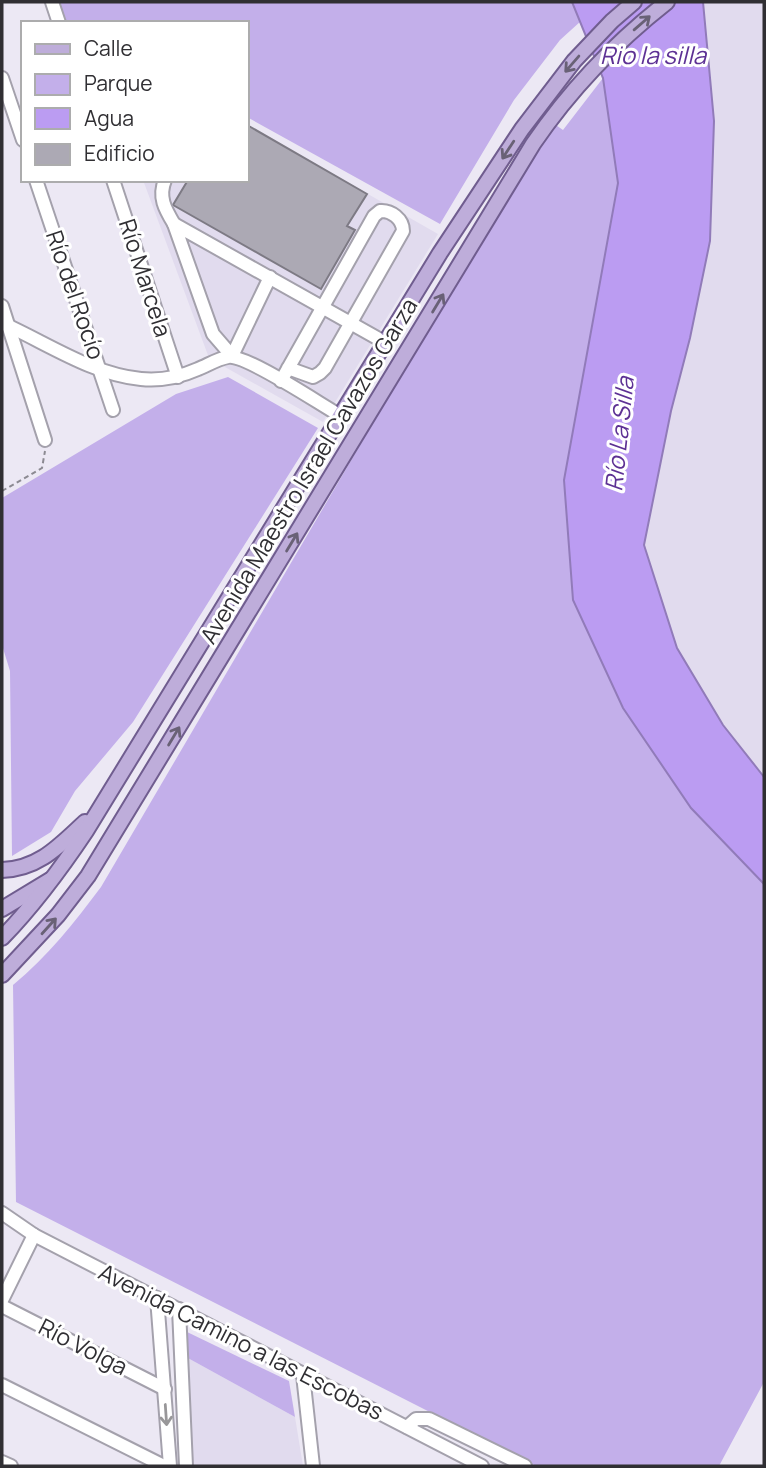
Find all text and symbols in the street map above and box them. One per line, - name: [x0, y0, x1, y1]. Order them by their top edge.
- one-way arrow: [632, 15, 650, 31]
- legend: [21, 21, 248, 182]
- text: Calle: [84, 34, 133, 62]
- water label: Rio la silla: [600, 38, 708, 71]
- one-way arrow: [564, 55, 580, 73]
- text: Parque: [84, 69, 153, 97]
- text: Agua: [84, 104, 134, 132]
- text: Edificio: [84, 139, 155, 167]
- one-way arrow: [501, 140, 515, 159]
- street label: Río Marcela: [112, 215, 180, 341]
- street label: Río del Rocío: [39, 226, 113, 364]
- street label: Avenida Maestro Israel Cavazos Garza: [192, 292, 424, 649]
- one-way arrow: [431, 294, 445, 314]
- water label: Río La Silla: [596, 373, 641, 493]
- one-way arrow: [286, 532, 300, 552]
- one-way arrow: [168, 727, 182, 747]
- one-way arrow: [41, 917, 57, 935]
- street label: Avenida Camino a las Escobas: [94, 1255, 389, 1427]
- street label: Río Volga: [33, 1310, 133, 1382]
- one-way arrow: [160, 1403, 173, 1426]

